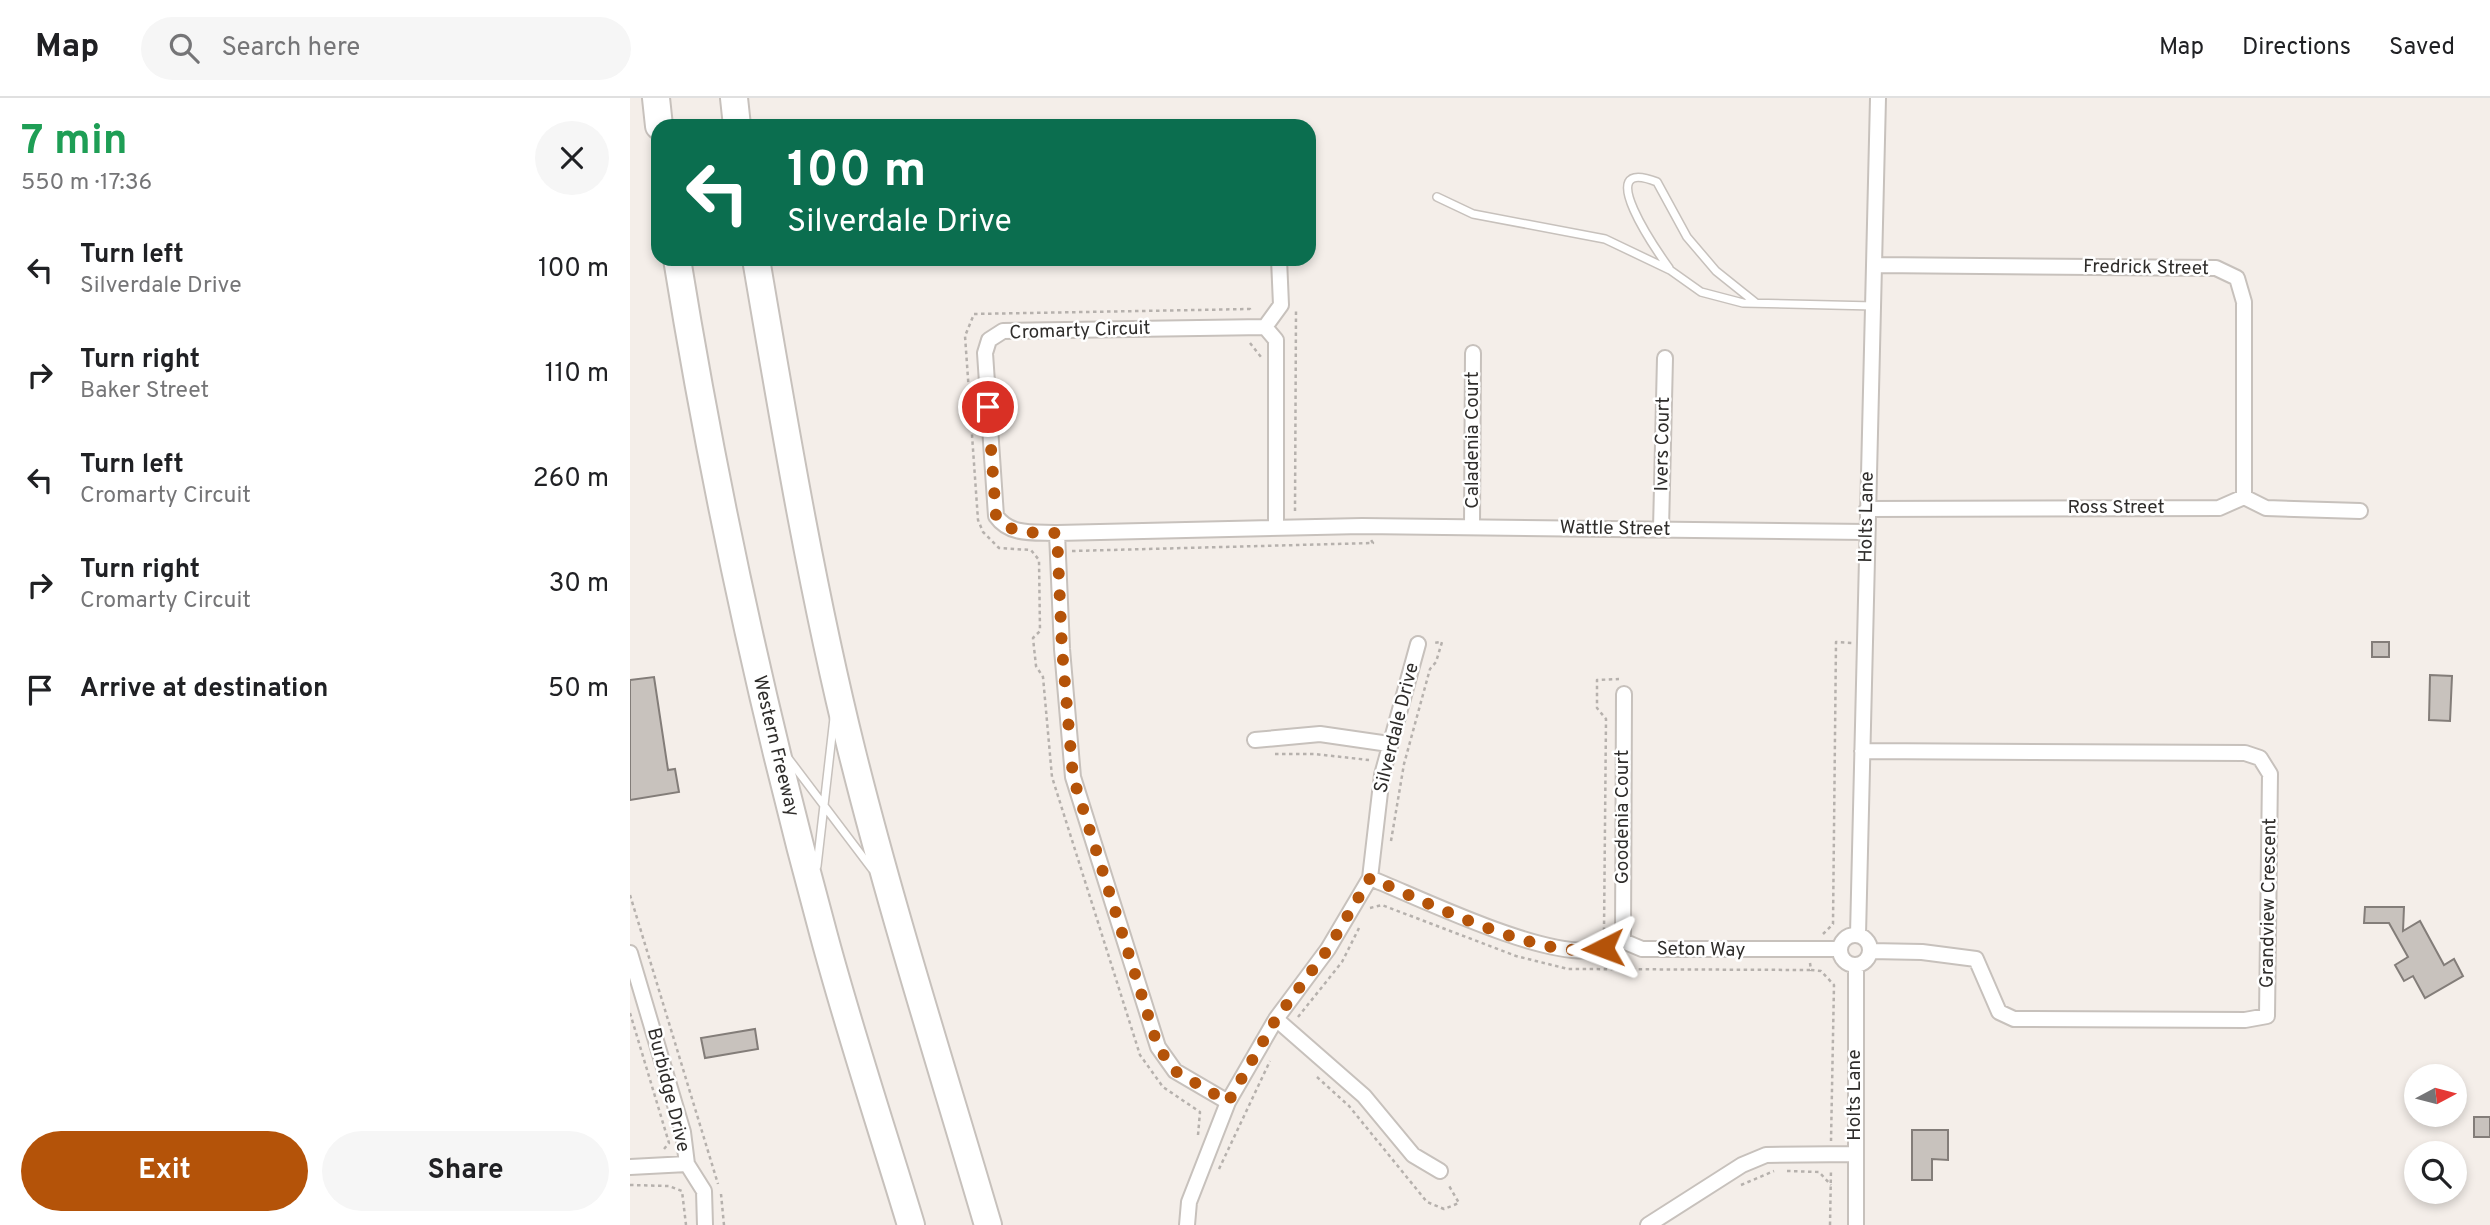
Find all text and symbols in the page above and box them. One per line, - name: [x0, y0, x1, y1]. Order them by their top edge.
- search box: [141, 17, 631, 80]
- text: Map: [35, 27, 99, 69]
- icon: search: [165, 29, 203, 67]
- text: Search here: [221, 32, 360, 65]
- text: Map: [2159, 33, 2204, 63]
- text: Directions: [2242, 33, 2351, 63]
- text: Saved: [2389, 33, 2455, 63]
- text: 7 min: [21, 116, 128, 169]
- button: close: [535, 121, 609, 195]
- text: 100 m: [787, 142, 926, 204]
- icon: left: [672, 147, 763, 238]
- text: 550 m · 17:36: [21, 169, 152, 198]
- text: Silverdale Drive: [787, 203, 1012, 243]
- text: Turn left: [80, 239, 184, 272]
- icon: left: [21, 251, 59, 289]
- text: 100 m: [538, 253, 609, 286]
- street label: Fredrick Street: [2083, 255, 2209, 281]
- text: Silverdale Drive: [80, 272, 242, 301]
- street label: Cromarty Circuit: [1009, 317, 1151, 345]
- text: Turn right: [80, 344, 200, 377]
- icon: right: [21, 356, 59, 394]
- text: 110 m: [545, 358, 609, 391]
- street label: Caladenia Court: [1461, 371, 1485, 509]
- text: Baker Street: [80, 377, 209, 406]
- pin: [958, 377, 1018, 437]
- icon: arrive: [969, 388, 1007, 426]
- street label: Ivers Court: [1650, 396, 1676, 492]
- text: Turn left: [80, 449, 184, 482]
- icon: left: [21, 461, 59, 499]
- text: 260 m: [533, 463, 609, 496]
- street label: Holts Lane: [1854, 471, 1880, 563]
- text: Cromarty Circuit: [80, 482, 251, 511]
- street label: Ross Street: [2067, 496, 2165, 520]
- street label: Wattle Street: [1559, 516, 1671, 542]
- text: Turn right: [80, 554, 200, 587]
- icon: right: [21, 566, 59, 604]
- text: 30 m: [549, 568, 609, 601]
- text: Cromarty Circuit: [80, 587, 251, 616]
- street label: Silverdale Drive: [1369, 660, 1425, 796]
- icon: arrive: [21, 671, 59, 709]
- text: Arrive at destination: [80, 673, 328, 706]
- text: 50 m: [548, 673, 609, 706]
- street label: Western Freeway: [747, 673, 804, 819]
- street label: Goodenia Court: [1611, 750, 1635, 884]
- street label: Grandview Crescent: [2256, 818, 2282, 988]
- position arrow: [1566, 911, 1640, 985]
- street label: Seton Way: [1656, 937, 1746, 963]
- street label: Burbidge Drive: [641, 1025, 695, 1155]
- street label: Holts Lane: [1843, 1049, 1867, 1141]
- north arrow: [2404, 1064, 2468, 1127]
- map controls: [2404, 1064, 2467, 1204]
- button: Exit: [21, 1131, 308, 1211]
- button: Share: [322, 1131, 609, 1211]
- button: search: [2404, 1141, 2467, 1204]

